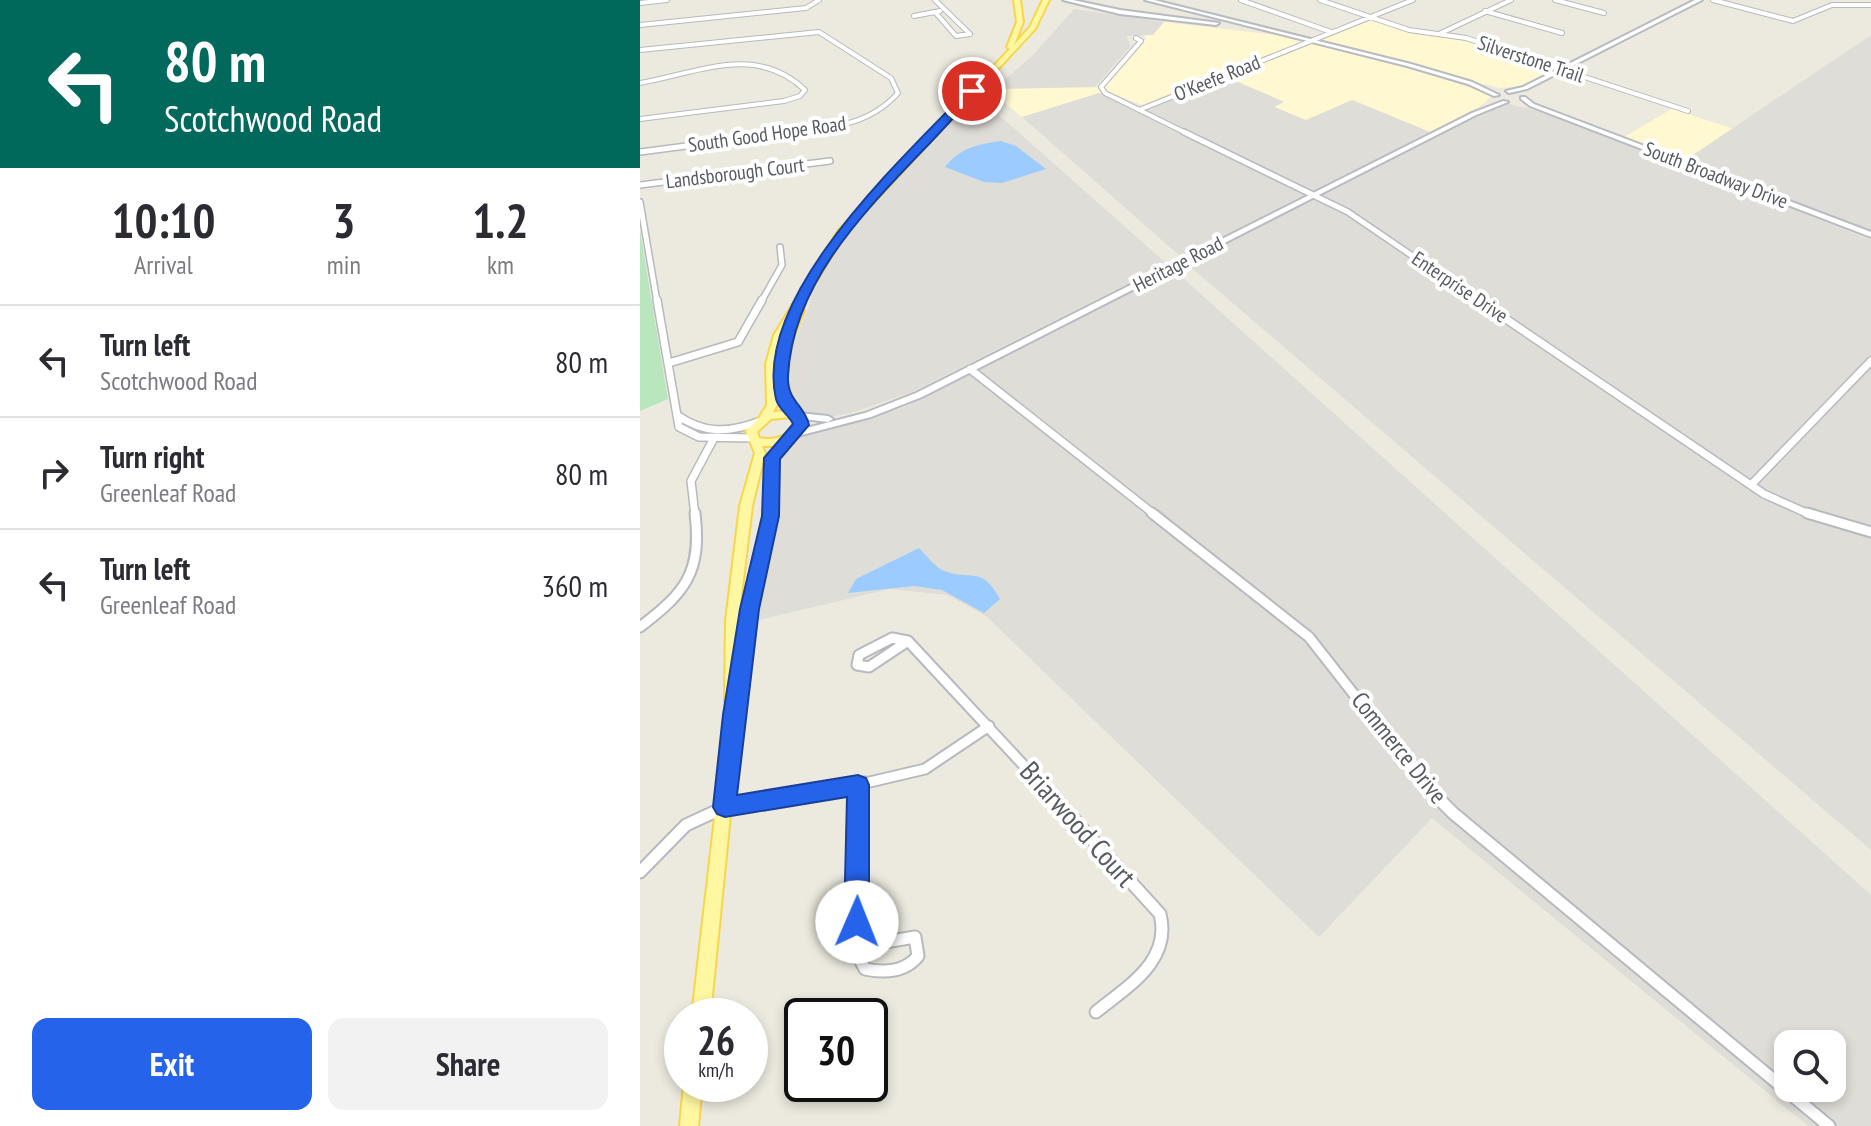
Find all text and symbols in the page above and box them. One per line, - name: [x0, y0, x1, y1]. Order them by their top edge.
- text: 80 m: [164, 25, 266, 97]
- street label: Silverstone Trail: [1475, 30, 1588, 89]
- icon: left: [32, 32, 136, 136]
- street label: O'Keefe Road: [1170, 49, 1264, 107]
- pin: [938, 57, 1006, 125]
- icon: arrive: [950, 69, 994, 113]
- text: Scotchwood Road: [164, 95, 382, 142]
- street label: South Good Hope Road: [686, 110, 848, 158]
- street label: South Broadway Drive: [1640, 136, 1792, 214]
- street label: Landsborough Court: [664, 152, 806, 194]
- text: 10:10: [112, 189, 215, 251]
- text: 3: [332, 189, 355, 251]
- text: 1.2: [472, 189, 528, 251]
- street label: Heritage Road: [1129, 230, 1227, 298]
- street label: Enterprise Drive: [1407, 245, 1513, 329]
- text: Arrival: [134, 248, 193, 281]
- text: min: [327, 248, 361, 281]
- text: km: [487, 248, 514, 281]
- text: Turn left: [100, 325, 190, 364]
- icon: left: [32, 339, 76, 383]
- text: 80 m: [555, 342, 608, 381]
- text: Scotchwood Road: [100, 364, 258, 397]
- text: Turn right: [100, 437, 204, 476]
- icon: right: [32, 451, 76, 495]
- text: 80 m: [555, 454, 608, 493]
- text: Greenleaf Road: [100, 476, 236, 509]
- text: Turn left: [100, 549, 190, 588]
- icon: left: [32, 563, 76, 607]
- text: 360 m: [542, 566, 608, 605]
- text: Greenleaf Road: [100, 588, 236, 621]
- street label: Commerce Drive: [1345, 685, 1454, 810]
- street label: Briarwood Court: [1012, 753, 1145, 894]
- position arrow: [815, 880, 899, 964]
- speed limit sign: 30: [784, 998, 888, 1102]
- text: 26: [697, 1014, 735, 1066]
- button: Exit: [32, 1018, 312, 1110]
- button: Share: [328, 1018, 608, 1110]
- map controls: [1774, 1030, 1846, 1102]
- button: search: [1774, 1030, 1846, 1102]
- text: km/h: [698, 1057, 734, 1083]

